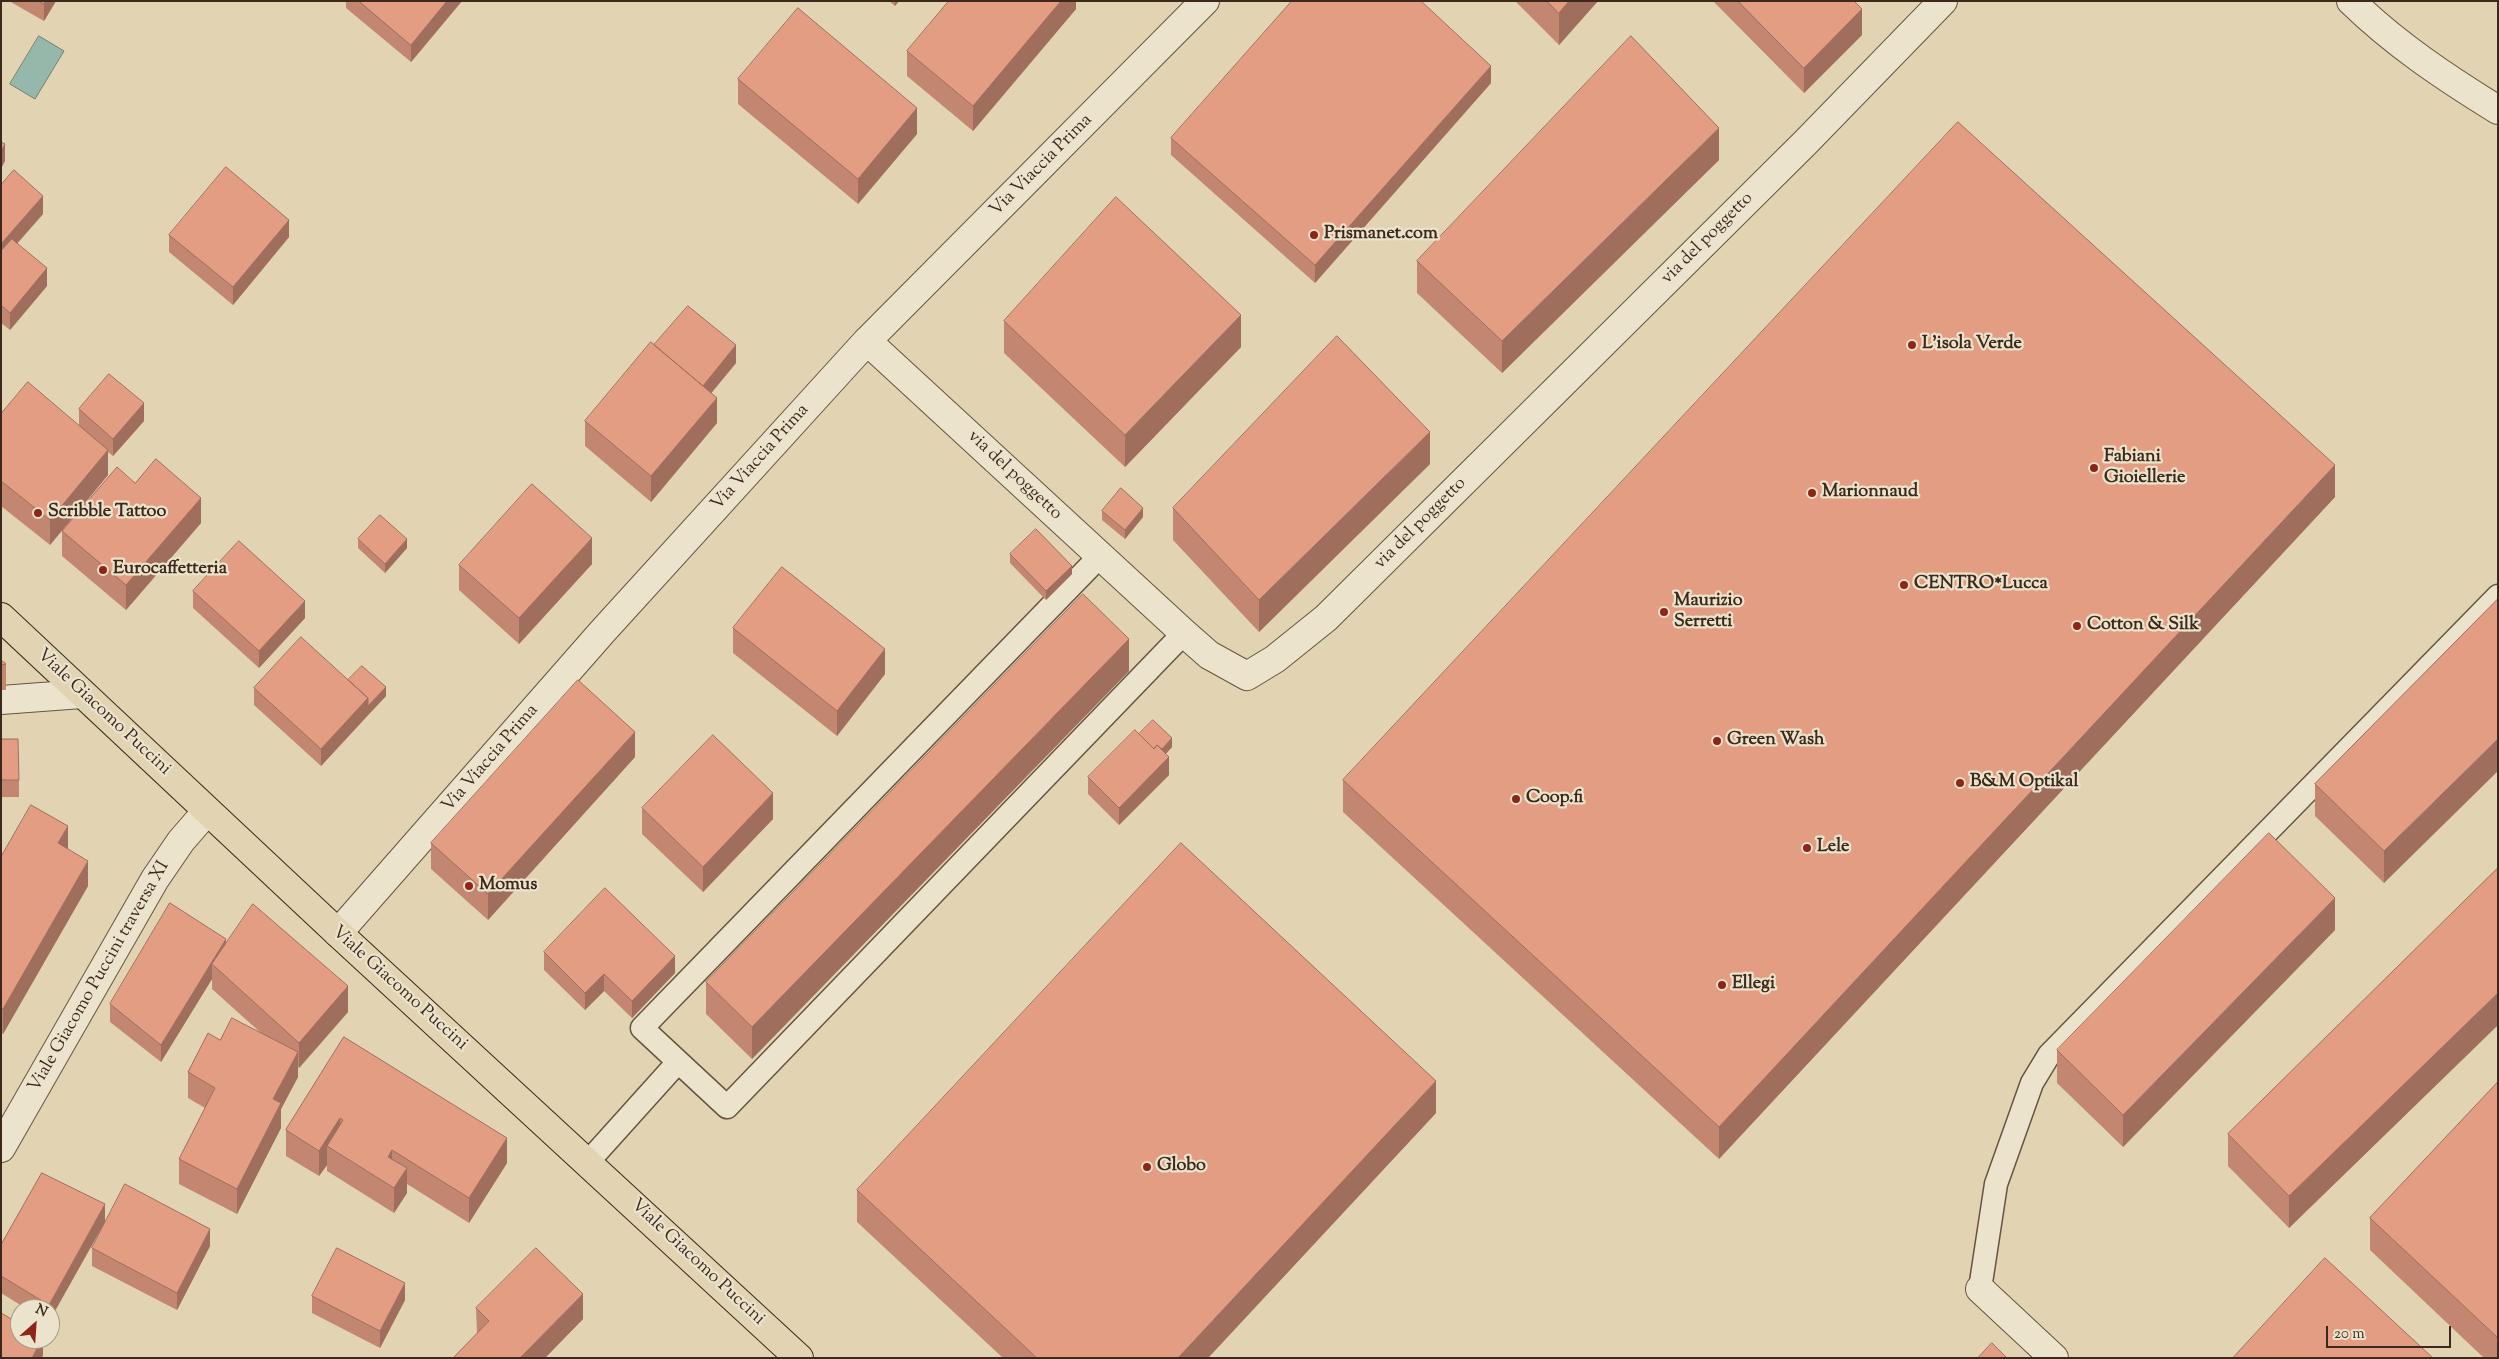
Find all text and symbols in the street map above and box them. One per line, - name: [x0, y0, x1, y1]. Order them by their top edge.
- street label: Via Viaccia Prima: [986, 110, 1098, 222]
- street label: via del poggetto: [1657, 188, 1759, 290]
- place label: Prismanet.com: [1324, 224, 1438, 246]
- marker: Prismanet.com: [1308, 229, 1320, 241]
- place label: L'isola Verde: [1922, 334, 2022, 356]
- marker: L'isola Verde: [1906, 339, 1918, 351]
- street label: Via Viaccia Prima: [708, 400, 814, 516]
- street label: via del poggetto: [962, 427, 1066, 525]
- place label: Fabiani Gioiellerie: [2104, 447, 2185, 489]
- marker: Fabiani Gioiellerie: [2088, 462, 2100, 474]
- street label: via del poggetto: [1370, 473, 1472, 575]
- place label: Marionnaud: [1822, 482, 1918, 504]
- marker: Marionnaud: [1806, 487, 1818, 499]
- place label: Scribble Tattoo: [48, 502, 166, 524]
- marker: Scribble Tattoo: [32, 507, 44, 519]
- place label: Eurocaffetteria: [113, 559, 227, 581]
- marker: Eurocaffetteria: [97, 564, 109, 576]
- place label: CENTRO*Lucca: [1914, 574, 2048, 596]
- marker: CENTRO*Lucca: [1898, 579, 1910, 591]
- place label: Maurizio Serretti: [1674, 591, 1742, 634]
- marker: Maurizio Serretti: [1658, 606, 1670, 618]
- place label: Cotton & Silk: [2087, 615, 2199, 637]
- marker: Cotton & Silk: [2071, 620, 2083, 632]
- street label: Viale Giacomo Puccini: [31, 645, 175, 781]
- street label: Via Viaccia Prima: [438, 701, 544, 817]
- place label: Green Wash: [1727, 730, 1825, 752]
- marker: Green Wash: [1711, 735, 1723, 747]
- place label: B&M Optikal: [1970, 772, 2078, 794]
- marker: B&M Optikal: [1954, 777, 1966, 789]
- place label: Coop.fi: [1526, 788, 1583, 810]
- marker: Coop.fi: [1510, 793, 1522, 805]
- place label: Lele: [1817, 837, 1849, 859]
- marker: Lele: [1801, 842, 1813, 854]
- street label: Viale Giacomo Puccini traversa XI: [25, 858, 175, 1096]
- place label: Momus: [479, 875, 537, 897]
- marker: Momus: [463, 880, 475, 892]
- street label: Viale Giacomo Puccini: [327, 922, 471, 1056]
- place label: Ellegi: [1732, 974, 1775, 996]
- marker: Ellegi: [1716, 979, 1728, 991]
- place label: Globo: [1157, 1156, 1206, 1178]
- marker: Globo: [1141, 1161, 1153, 1173]
- street label: Viale Giacomo Puccini: [625, 1195, 769, 1331]
- north arrow: [10, 1299, 60, 1349]
- text: N: [32, 1300, 51, 1323]
- scale bar: [2329, 1316, 2454, 1348]
- text: 20 m: [2334, 1324, 2365, 1345]

